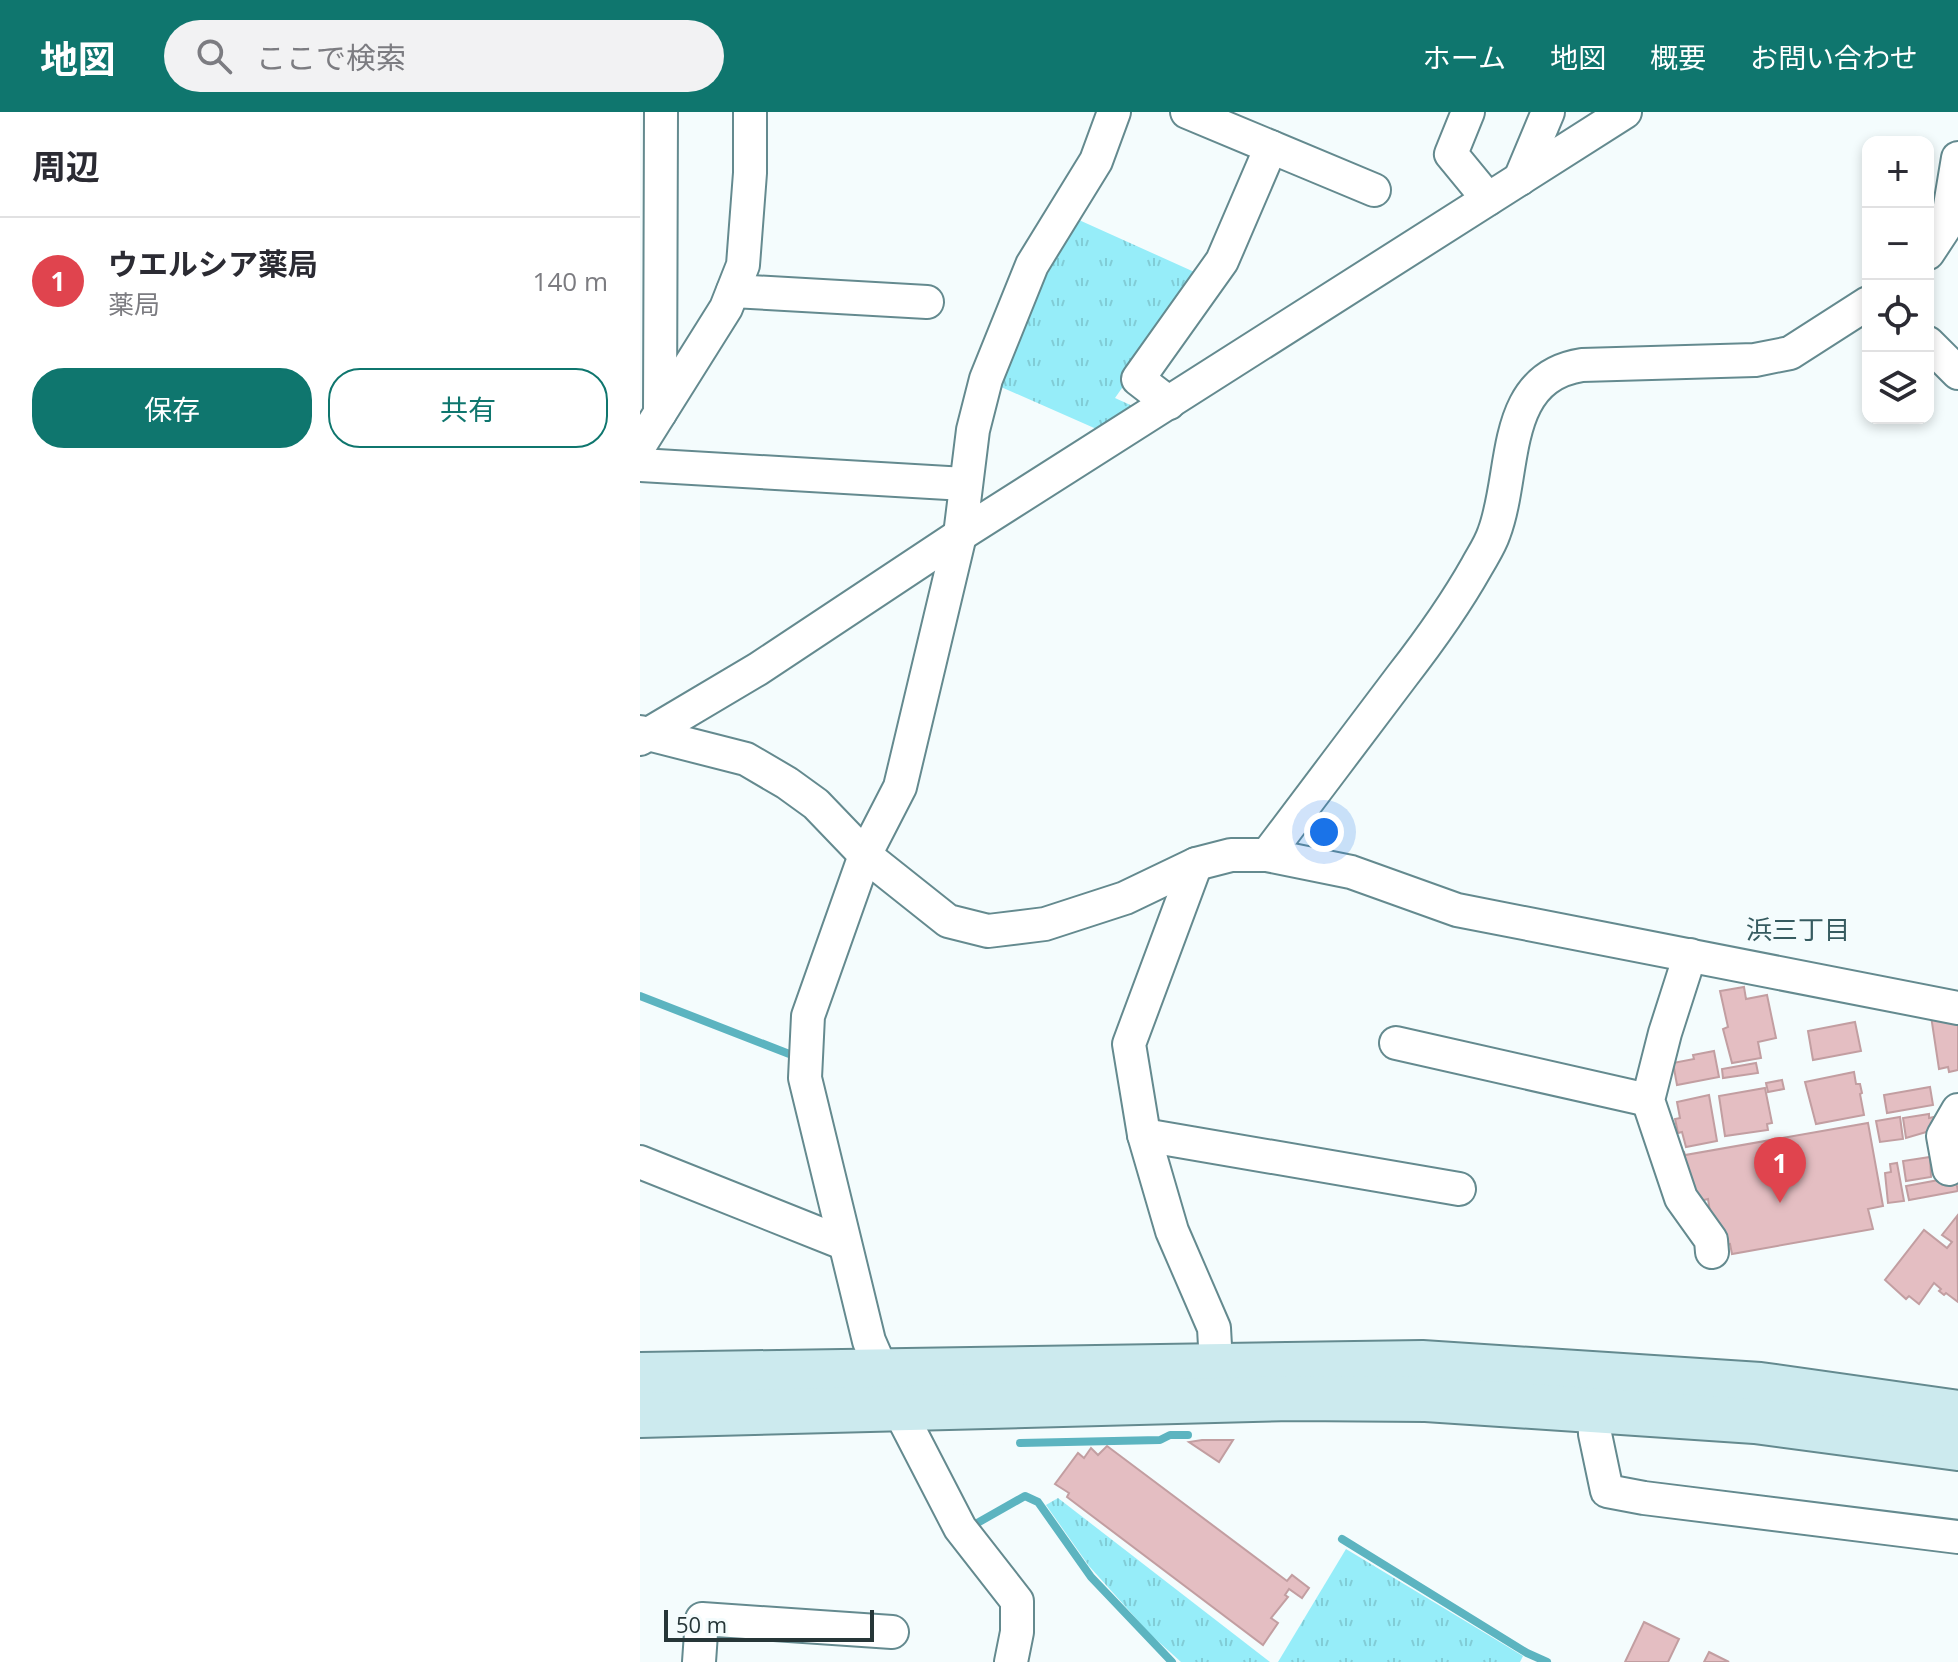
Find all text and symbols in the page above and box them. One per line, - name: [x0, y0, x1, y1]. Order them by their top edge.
- search box: [164, 20, 724, 92]
- text: 地図: [40, 32, 116, 84]
- icon: search: [192, 34, 236, 78]
- text: ここで検索: [256, 37, 406, 78]
- text: ホーム: [1423, 38, 1506, 76]
- text: 地図: [1550, 38, 1606, 76]
- text: 概要: [1650, 38, 1706, 76]
- text: お問い合わせ: [1750, 38, 1918, 76]
- map controls: [1862, 136, 1934, 424]
- button: +: [1862, 136, 1934, 208]
- text: 周辺: [32, 143, 100, 189]
- button: −: [1862, 208, 1934, 280]
- text: ウエルシア薬局: [108, 243, 318, 284]
- text: 1: [51, 263, 65, 299]
- text: 140 m: [533, 263, 608, 299]
- button: locate: [1862, 280, 1934, 352]
- text: 薬局: [108, 286, 160, 322]
- button: layers: [1862, 352, 1934, 424]
- button: 保存: [32, 368, 312, 448]
- button: 共有: [328, 368, 608, 448]
- your location: [1304, 812, 1344, 852]
- district label: 浜三丁目: [1746, 911, 1850, 947]
- pin: 1: [1754, 1137, 1806, 1203]
- scale bar: [664, 1606, 874, 1642]
- text: 50 m: [676, 1609, 727, 1639]

